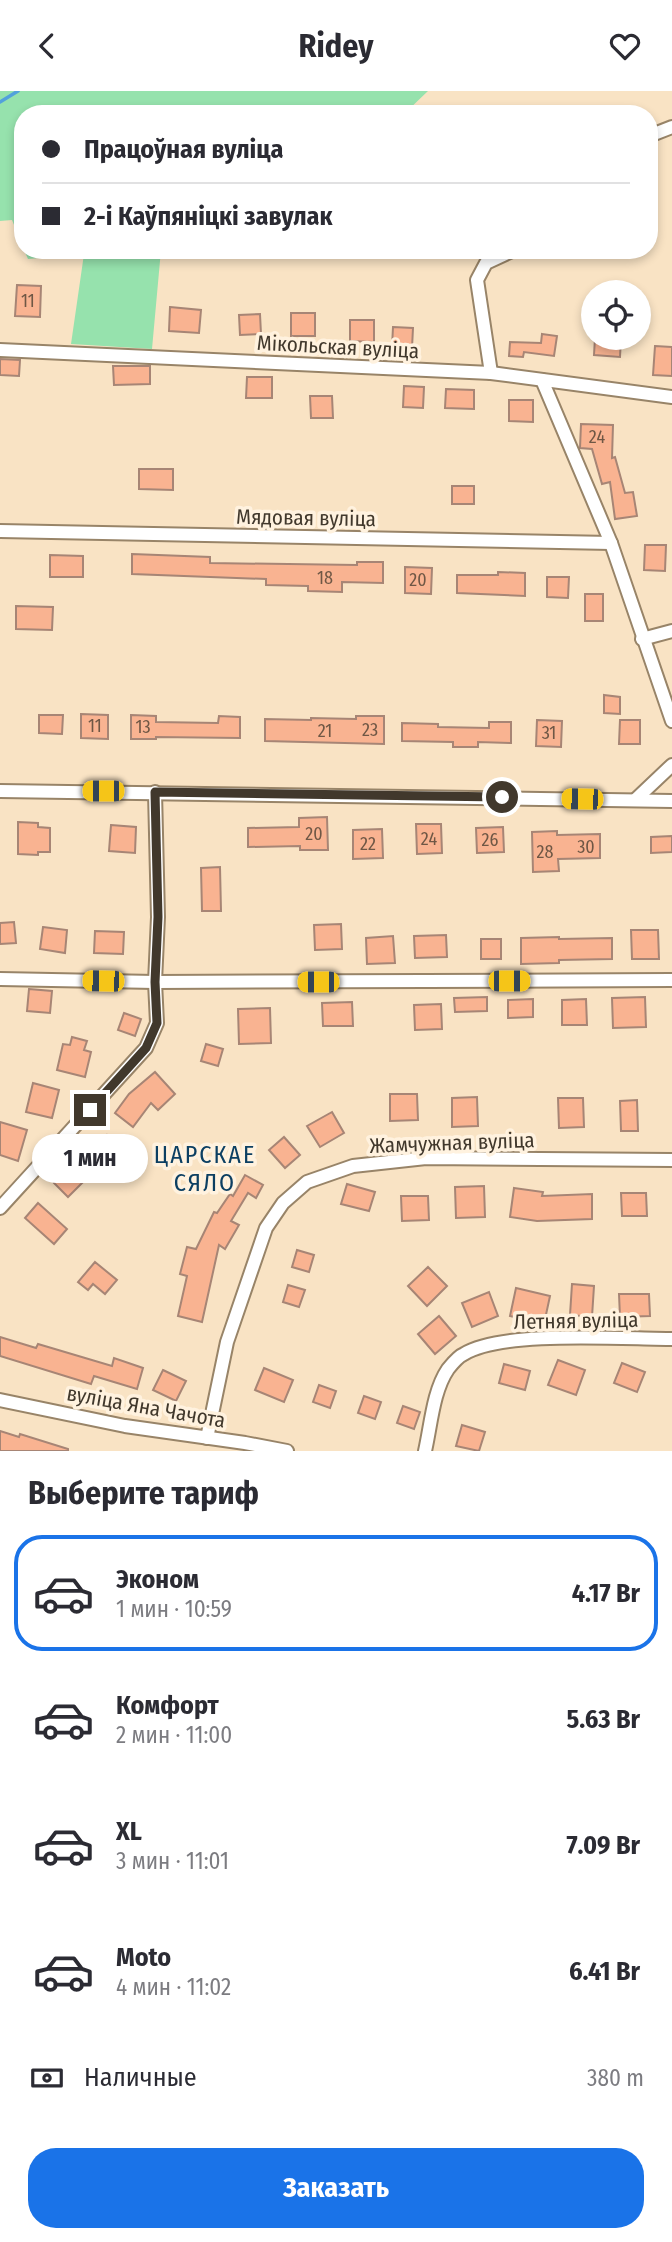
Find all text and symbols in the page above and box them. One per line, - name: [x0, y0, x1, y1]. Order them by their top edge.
- icon: back: [28, 27, 66, 65]
- text: Ridey: [299, 27, 373, 65]
- icon: heart: [606, 27, 644, 65]
- text: Працоўная вуліца: [84, 134, 283, 165]
- text: 2-і Каўпяніцкі завулак: [84, 201, 332, 232]
- map controls: [581, 280, 651, 350]
- button: locate: [581, 280, 651, 350]
- house number: 11: [21, 290, 35, 312]
- street label: Мікольская вуліца: [256, 330, 420, 364]
- house number: 24: [589, 426, 605, 448]
- street label: Мядовая вуліца: [236, 504, 376, 532]
- house number: 18: [317, 567, 333, 589]
- house number: 20: [409, 569, 427, 591]
- house number: 11: [88, 715, 102, 737]
- house number: 13: [135, 716, 151, 738]
- house number: 23: [362, 719, 378, 741]
- house number: 21: [318, 720, 332, 742]
- house number: 31: [542, 722, 556, 744]
- car: [83, 781, 125, 802]
- route start: [486, 781, 518, 813]
- car: [561, 788, 604, 810]
- house number: 20: [305, 823, 323, 845]
- house number: 24: [421, 828, 437, 850]
- house number: 26: [482, 829, 499, 851]
- house number: 22: [360, 833, 376, 855]
- house number: 30: [577, 836, 595, 858]
- house number: 28: [537, 841, 553, 863]
- car: [82, 970, 125, 992]
- car: [489, 971, 531, 992]
- car: [298, 972, 340, 993]
- route end: [74, 1094, 106, 1126]
- street label: Жамчужная вуліца: [369, 1127, 535, 1159]
- callout: 1 мин: [32, 1135, 148, 1183]
- district label: ЦАРСКАЕ СЯЛО: [154, 1141, 256, 1197]
- text: 1 мин: [63, 1144, 117, 1172]
- street label: Летняя вуліца: [513, 1307, 639, 1335]
- street label: вуліца Яна Чачота: [65, 1380, 227, 1434]
- text: Выберите тариф: [28, 1474, 259, 1512]
- icon: car: [32, 1562, 95, 1625]
- text: Эконом: [116, 1564, 199, 1595]
- text: 4.17 Br: [572, 1578, 640, 1609]
- text: 1 мин · 10:59: [116, 1595, 232, 1623]
- icon: car: [32, 1688, 95, 1751]
- text: Комфорт: [116, 1690, 219, 1721]
- text: 5.63 Br: [566, 1704, 640, 1735]
- text: 2 мин · 11:00: [116, 1721, 232, 1749]
- icon: car: [32, 1814, 95, 1877]
- text: XL: [116, 1816, 142, 1847]
- text: 7.09 Br: [566, 1830, 640, 1861]
- text: 3 мин · 11:01: [116, 1847, 229, 1875]
- icon: car: [32, 1940, 95, 2003]
- text: Moto: [116, 1942, 171, 1973]
- text: 6.41 Br: [569, 1956, 640, 1987]
- text: 4 мин · 11:02: [116, 1973, 231, 2001]
- icon: cash: [28, 2059, 66, 2097]
- text: Наличные: [84, 2062, 197, 2093]
- text: 380 m: [587, 2064, 644, 2092]
- button: Заказать: [28, 2148, 644, 2228]

